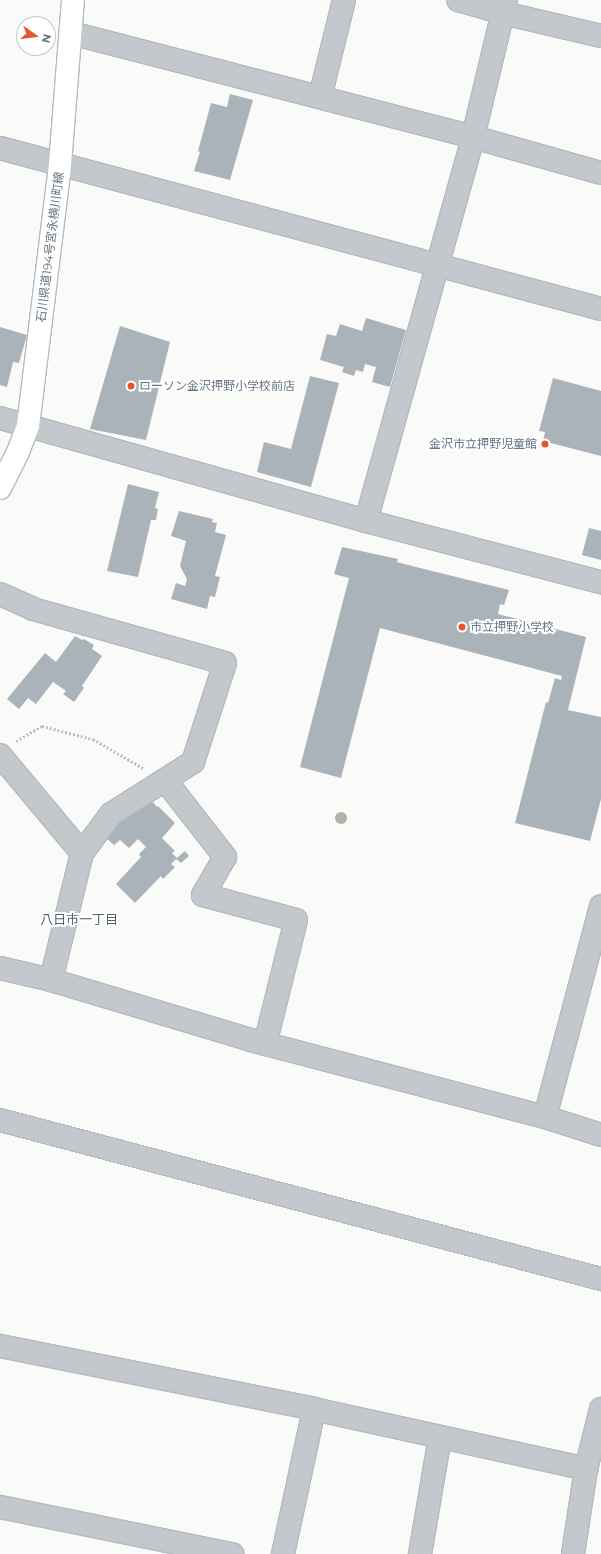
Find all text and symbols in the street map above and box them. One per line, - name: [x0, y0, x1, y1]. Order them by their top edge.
- north arrow: [16, 16, 56, 56]
- text: N: [39, 33, 55, 45]
- street label: 石川県道194号宮永横川町線: [34, 171, 66, 323]
- place label: ローソン金沢押野小学校前店: [139, 379, 295, 393]
- marker: ローソン金沢押野小学校前店: [126, 381, 136, 391]
- place label: 金沢市立押野児童館: [429, 437, 537, 451]
- marker: 金沢市立押野児童館: [540, 439, 550, 449]
- place label: 市立押野小学校: [470, 620, 554, 634]
- marker: 市立押野小学校: [457, 622, 467, 632]
- district label: 八日市一丁目: [40, 911, 118, 927]

